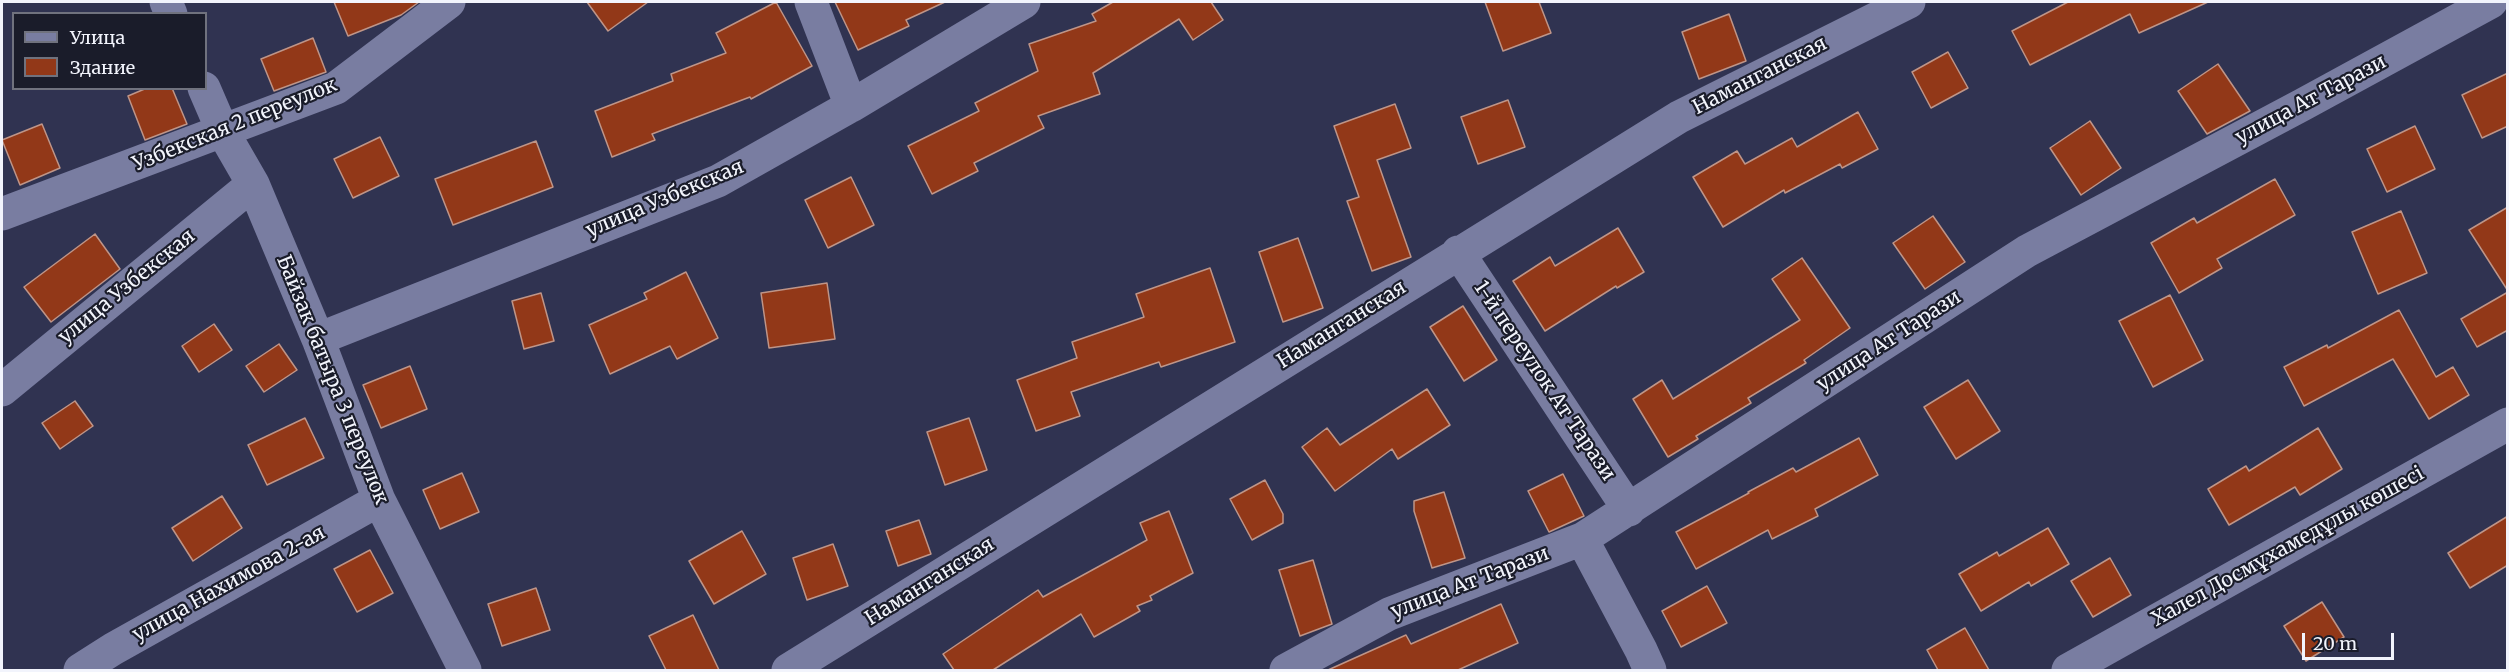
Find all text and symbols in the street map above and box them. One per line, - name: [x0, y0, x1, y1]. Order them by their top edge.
- legend: [12, 12, 207, 90]
- text: Улица: [70, 26, 125, 49]
- street label: Наманганская: [1689, 32, 1831, 120]
- street label: улица Ат Тарази: [2232, 50, 2390, 150]
- text: Здание: [70, 56, 135, 79]
- street label: Узбекская 2 переулок: [129, 73, 341, 177]
- street label: улица Узбекская: [583, 155, 747, 243]
- street label: улица Узбекская: [54, 225, 200, 349]
- street label: Байзак батыра 3 переулок: [271, 252, 393, 508]
- street label: Наманганская: [1273, 276, 1411, 374]
- street label: 1-й переулок Ат Тарази: [1468, 277, 1620, 485]
- street label: улица Ат Тарази: [1812, 285, 1966, 397]
- street label: Халел Досмұхамедұлы көшесі: [2148, 462, 2428, 632]
- street label: улица Нахимова 2-ая: [128, 521, 330, 647]
- street label: Наманганская: [861, 533, 999, 631]
- street label: улица Ат Тарази: [1388, 542, 1552, 624]
- scale bar: [2305, 621, 2396, 659]
- text: 20 m: [2313, 632, 2357, 655]

